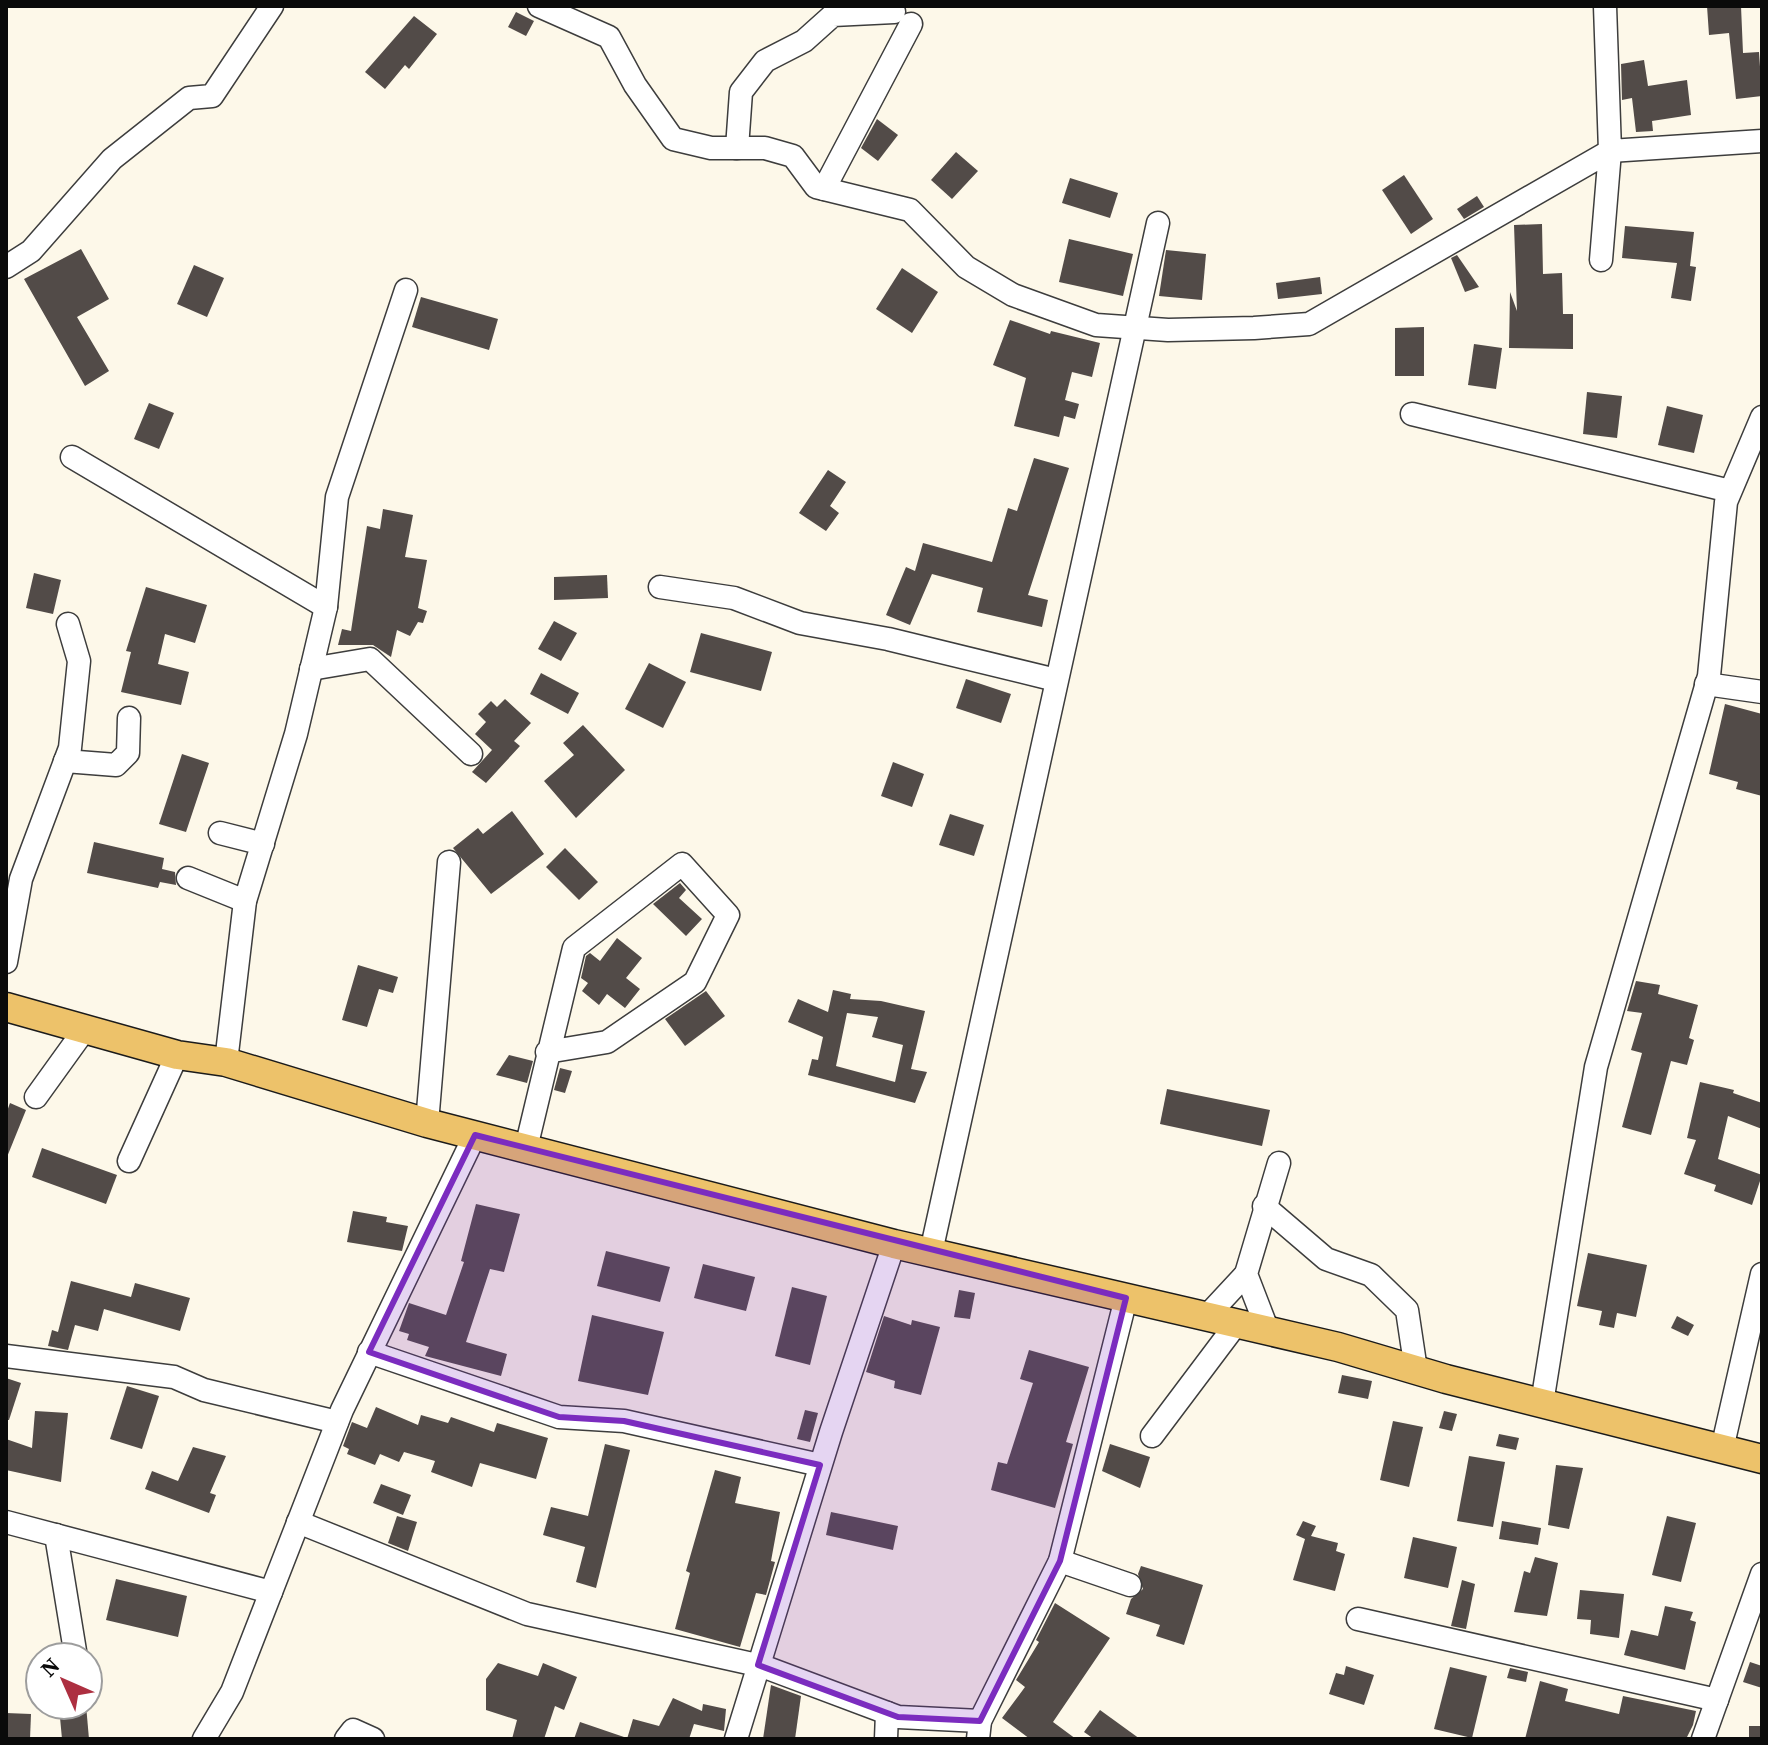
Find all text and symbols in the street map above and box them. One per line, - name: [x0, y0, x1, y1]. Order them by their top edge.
- north arrow: [24, 1641, 104, 1721]
- text: N: [34, 1651, 66, 1683]

